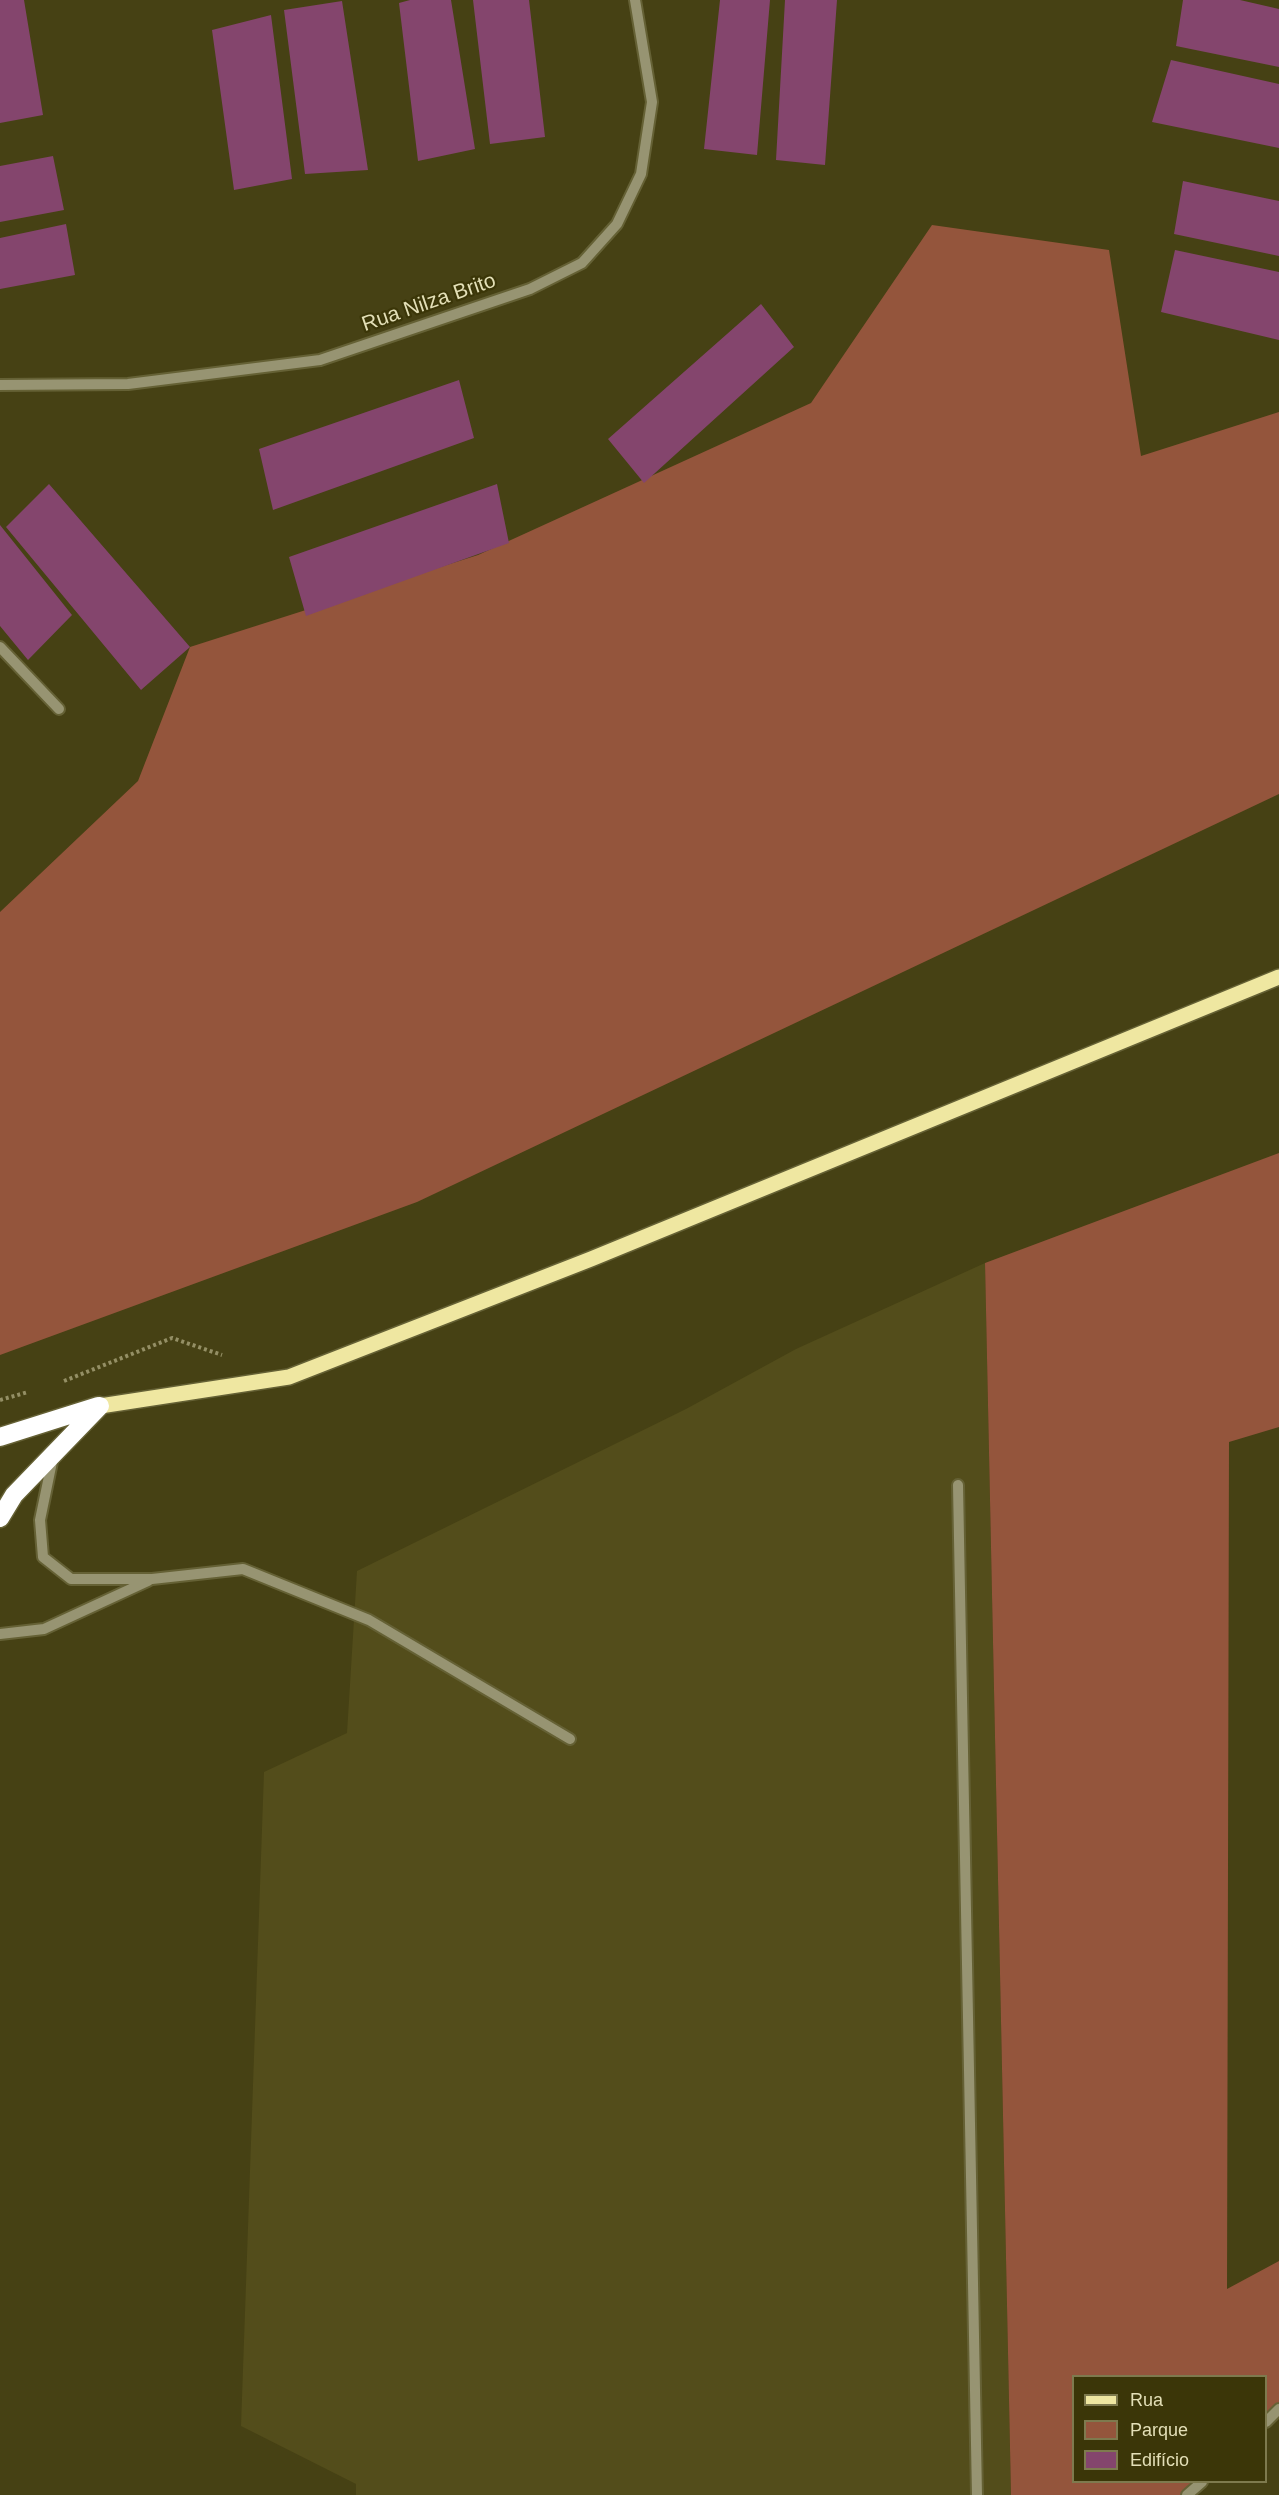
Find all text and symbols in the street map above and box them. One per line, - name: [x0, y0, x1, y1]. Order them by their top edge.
- street label: Rua Nilza Brito: [359, 268, 499, 338]
- legend: [1072, 2375, 1267, 2483]
- text: Rua: [1130, 2390, 1163, 2410]
- text: Parque: [1130, 2420, 1188, 2440]
- text: Edifício: [1130, 2450, 1189, 2470]

